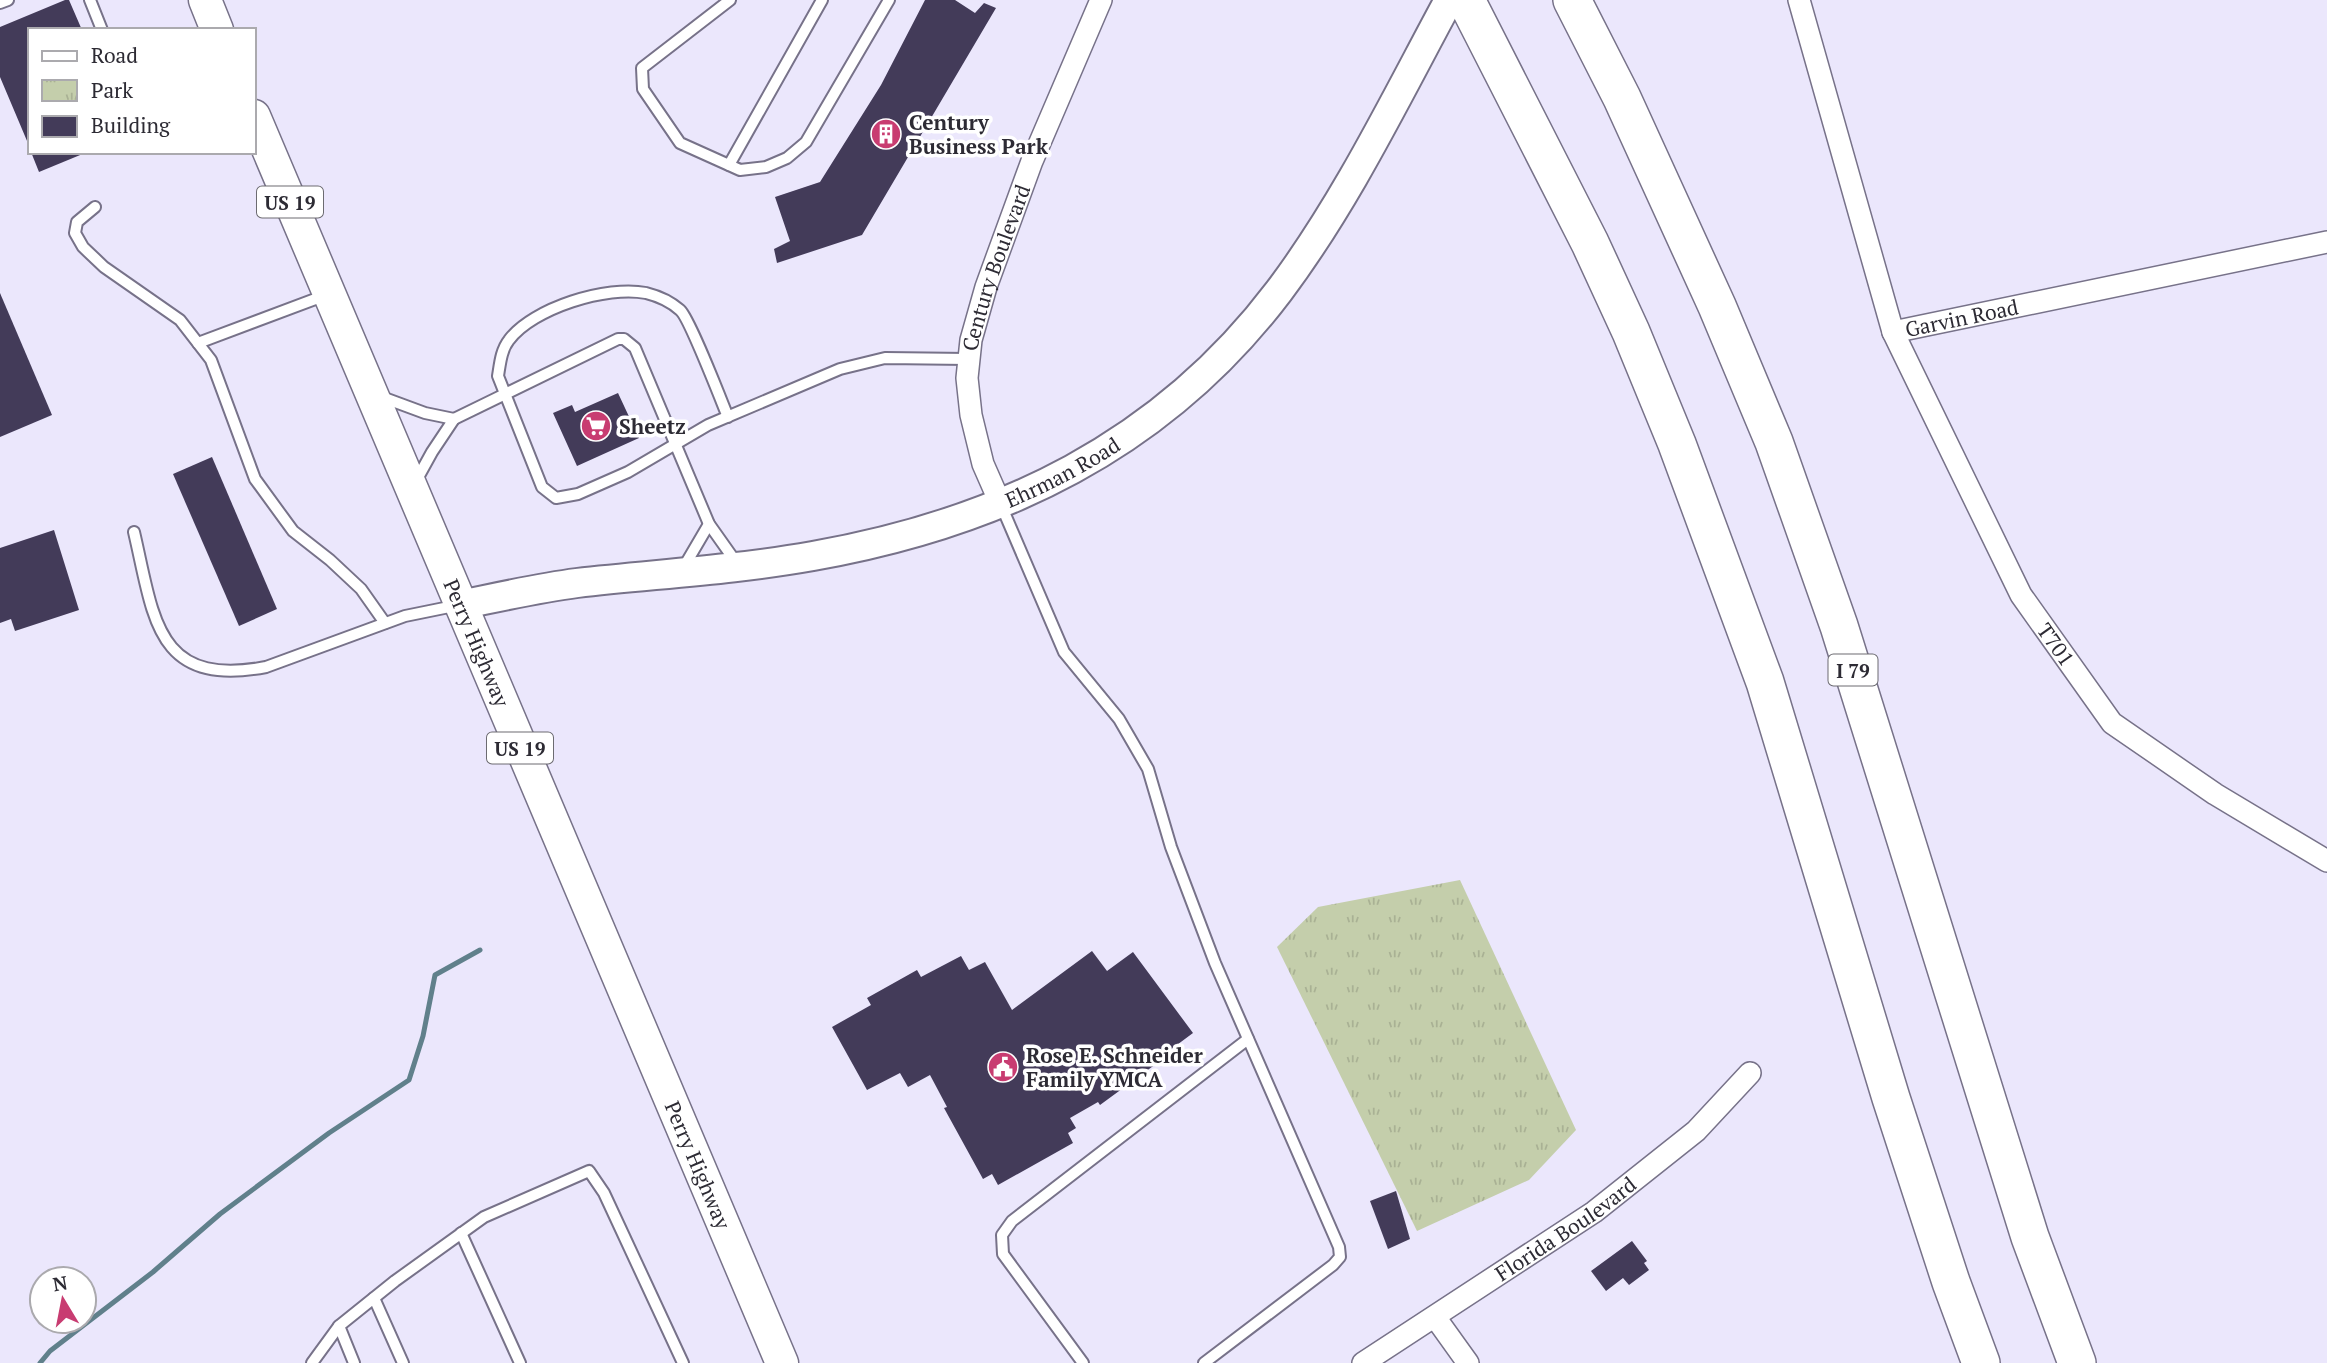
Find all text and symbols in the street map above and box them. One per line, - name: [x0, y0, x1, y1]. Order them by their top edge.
- legend: [28, 28, 256, 154]
- text: Road: [91, 41, 138, 69]
- text: Park: [91, 76, 133, 104]
- place label: Century Business Park: [909, 108, 1049, 160]
- text: Building: [91, 111, 171, 139]
- building icon: Century Business Park: [869, 117, 903, 151]
- street label: Century Boulevard: [956, 180, 1036, 352]
- road number: US 19: [257, 186, 323, 218]
- street label: Garvin Road: [1902, 292, 2021, 343]
- supermarket icon: Sheetz: [579, 409, 613, 443]
- place label: Sheetz: [619, 412, 686, 440]
- street label: Ehrman Road: [1001, 430, 1125, 514]
- street label: Perry Highway: [438, 575, 517, 711]
- street label: T701: [2031, 617, 2081, 671]
- road number: I 79: [1828, 654, 1878, 685]
- road number: US 19: [487, 733, 553, 764]
- place label: Rose E. Schneider Family YMCA: [1026, 1041, 1203, 1093]
- public building icon: Rose E. Schneider Family YMCA: [986, 1050, 1020, 1084]
- street label: Perry Highway: [659, 1097, 738, 1233]
- street label: Florida Boulevard: [1490, 1170, 1642, 1287]
- north arrow: [28, 1265, 98, 1335]
- text: N: [51, 1269, 70, 1296]

